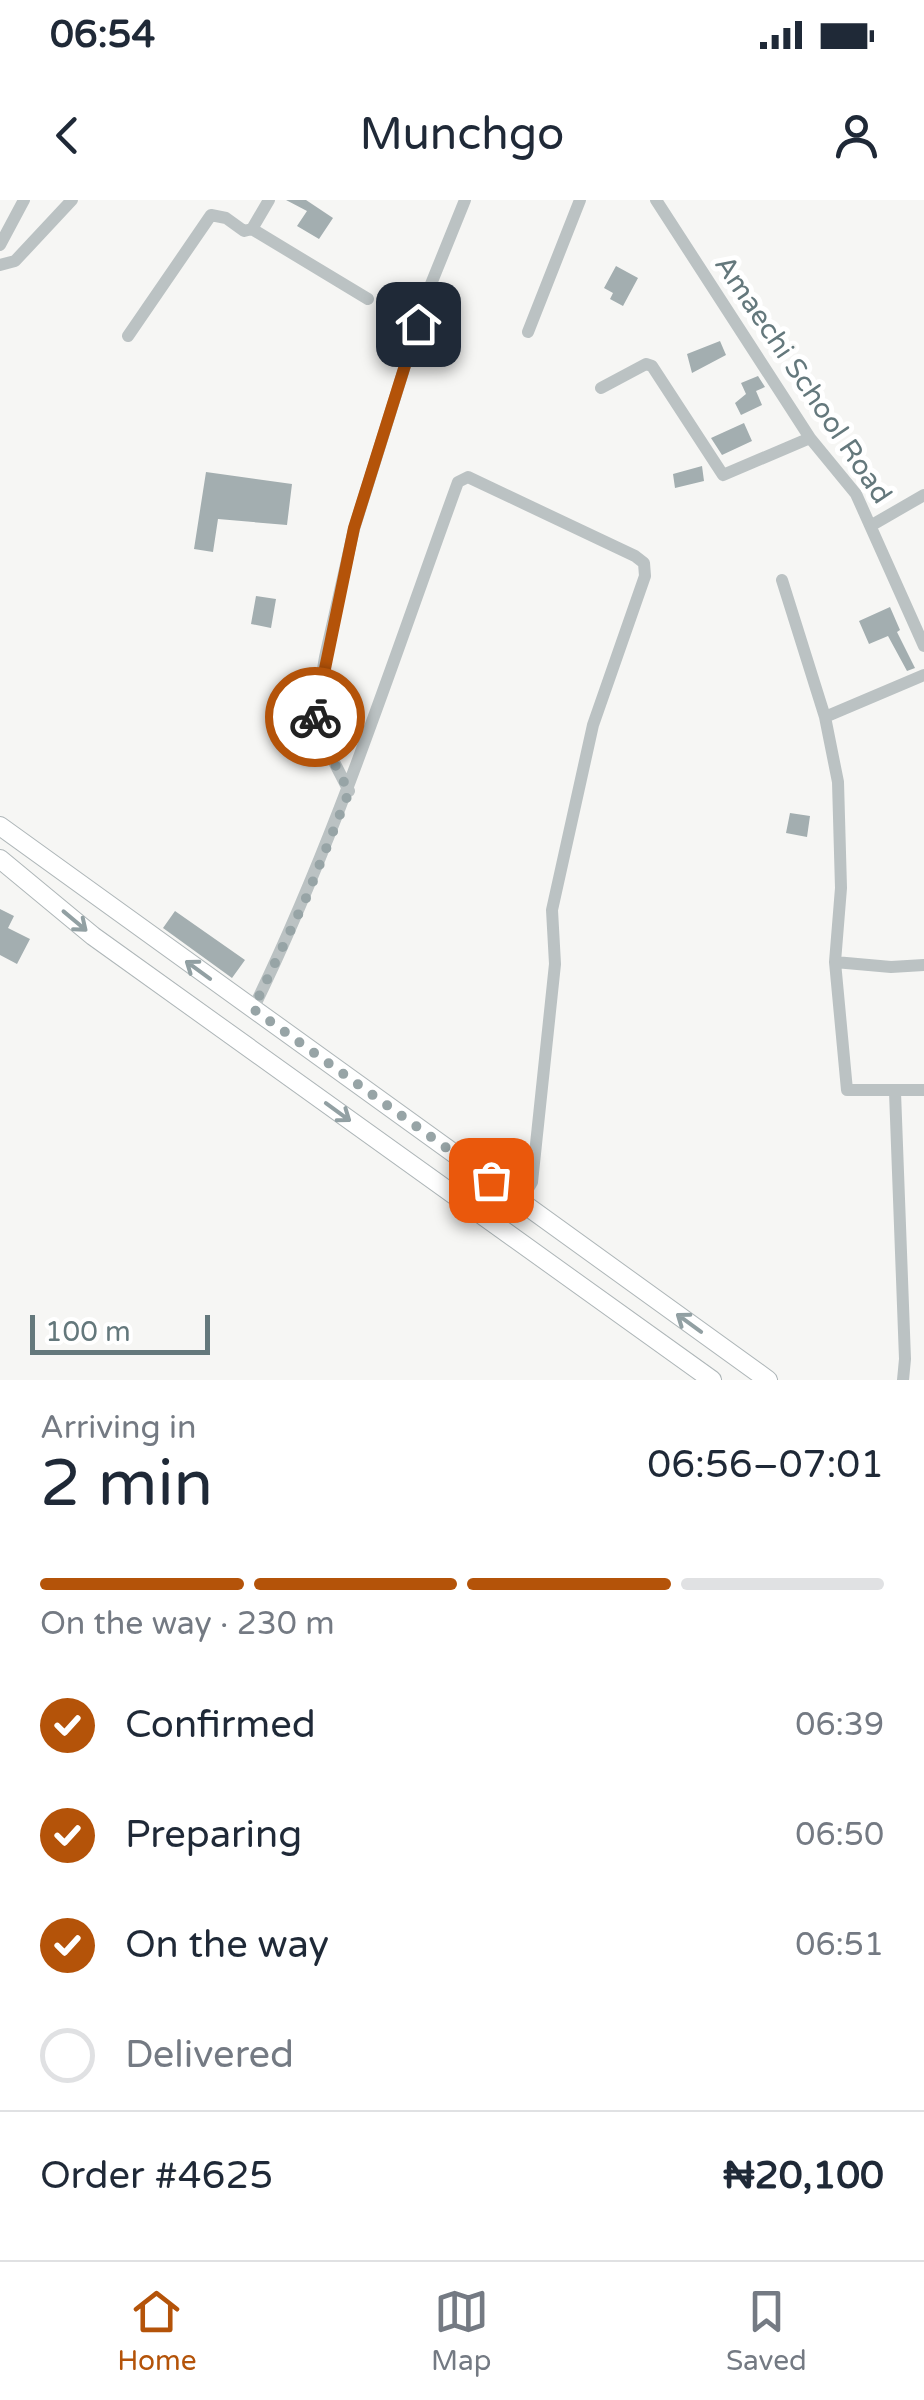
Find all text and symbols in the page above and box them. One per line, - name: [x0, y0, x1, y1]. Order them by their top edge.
- text: 06:54: [50, 12, 155, 58]
- icon: back: [40, 108, 95, 163]
- text: Munchgo: [360, 108, 564, 162]
- icon: person: [829, 108, 884, 163]
- street label: Amaechi School Road: [707, 249, 899, 510]
- pin: [376, 282, 461, 367]
- icon: home: [391, 297, 446, 352]
- courier: [265, 667, 365, 767]
- icon: bike: [288, 690, 343, 745]
- one-way arrow: [62, 910, 88, 932]
- one-way arrow: [185, 959, 212, 980]
- one-way arrow: [324, 1101, 351, 1122]
- pin: [449, 1138, 534, 1223]
- icon: bag: [464, 1153, 519, 1208]
- scale bar: [30, 1310, 210, 1354]
- one-way arrow: [676, 1312, 703, 1333]
- text: 100 m: [45, 1315, 131, 1349]
- text: Arriving in: [40, 1409, 197, 1447]
- text: 06:56–07:01: [647, 1442, 884, 1488]
- text: 2 min: [40, 1445, 213, 1524]
- text: On the way · 230 m: [40, 1605, 335, 1643]
- icon: check: [40, 1698, 95, 1753]
- text: Confirmed: [125, 1702, 316, 1748]
- text: 06:39: [795, 1706, 884, 1744]
- icon: check: [40, 1808, 95, 1863]
- text: Preparing: [125, 1812, 302, 1858]
- text: 06:50: [795, 1816, 884, 1854]
- icon: check: [40, 1918, 95, 1973]
- text: On the way: [125, 1922, 329, 1968]
- text: 06:51: [795, 1926, 884, 1964]
- text: Delivered: [125, 2032, 294, 2078]
- text: Order #4625: [40, 2153, 273, 2199]
- text: ₦20,100: [723, 2153, 884, 2199]
- tab: Home: [117, 2284, 197, 2378]
- tab: Map: [431, 2284, 491, 2378]
- tab: Saved: [726, 2284, 807, 2378]

